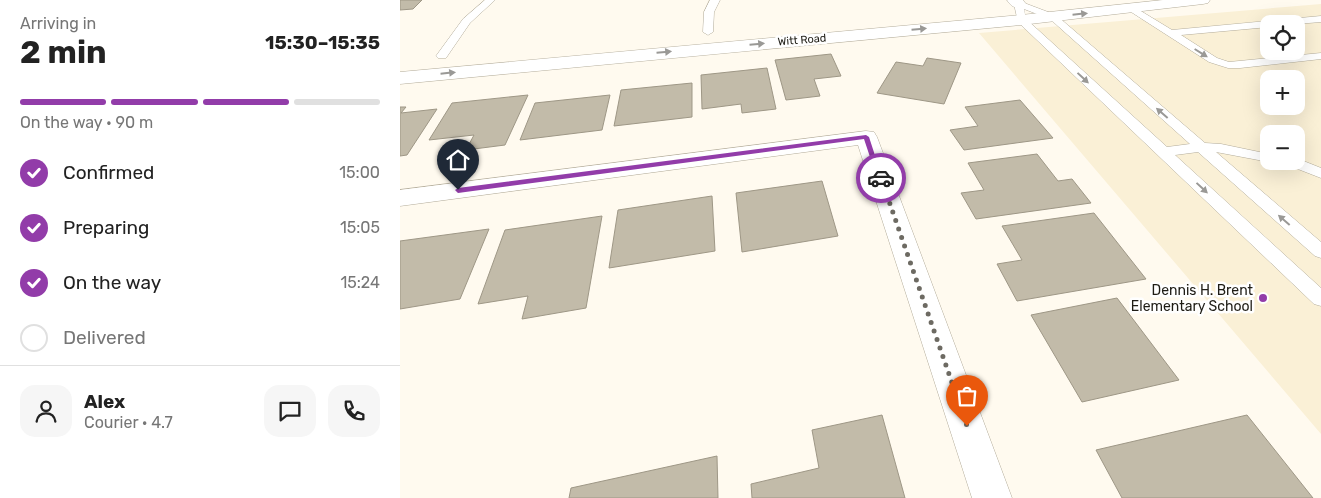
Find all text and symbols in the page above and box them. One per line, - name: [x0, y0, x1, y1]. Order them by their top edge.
- one-way arrow: [1073, 10, 1089, 18]
- text: Arriving in: [20, 14, 96, 33]
- map controls: [1260, 15, 1305, 170]
- button: locate: [1260, 15, 1305, 60]
- one-way arrow: [911, 25, 927, 33]
- text: 15:30–15:35: [265, 31, 380, 54]
- street label: Witt Road: [777, 31, 827, 49]
- text: 2 min: [20, 33, 107, 71]
- one-way arrow: [749, 39, 765, 47]
- one-way arrow: [656, 48, 672, 56]
- one-way arrow: [1195, 48, 1208, 58]
- one-way arrow: [441, 69, 457, 77]
- button: +: [1260, 70, 1305, 115]
- one-way arrow: [1077, 72, 1089, 84]
- one-way arrow: [1156, 107, 1169, 118]
- text: On the way · 90 m: [20, 113, 153, 132]
- button: −: [1260, 125, 1305, 170]
- pin: [437, 139, 479, 190]
- icon: home: [444, 146, 472, 174]
- courier: [856, 153, 906, 203]
- icon: check: [20, 159, 48, 187]
- text: Confirmed: [63, 161, 154, 184]
- text: 15:00: [339, 163, 380, 182]
- icon: car: [867, 164, 895, 192]
- one-way arrow: [1196, 182, 1208, 194]
- icon: check: [20, 214, 48, 242]
- one-way arrow: [1278, 214, 1291, 225]
- text: Preparing: [63, 216, 149, 239]
- text: 15:05: [340, 218, 380, 237]
- icon: check: [20, 269, 48, 297]
- text: On the way: [63, 271, 161, 294]
- text: 15:24: [340, 273, 380, 292]
- place label: Dennis H. Brent Elementary School: [1131, 282, 1254, 315]
- marker: Dennis H. Brent Elementary School: [1257, 292, 1269, 304]
- text: Delivered: [63, 326, 146, 349]
- pin: [946, 375, 988, 426]
- icon: bag: [953, 382, 981, 410]
- button: person: [20, 385, 72, 437]
- button: chat: [264, 385, 316, 437]
- button: phone: [328, 385, 380, 437]
- text: Alex: [84, 390, 125, 413]
- text: Courier · 4.7: [84, 413, 173, 432]

